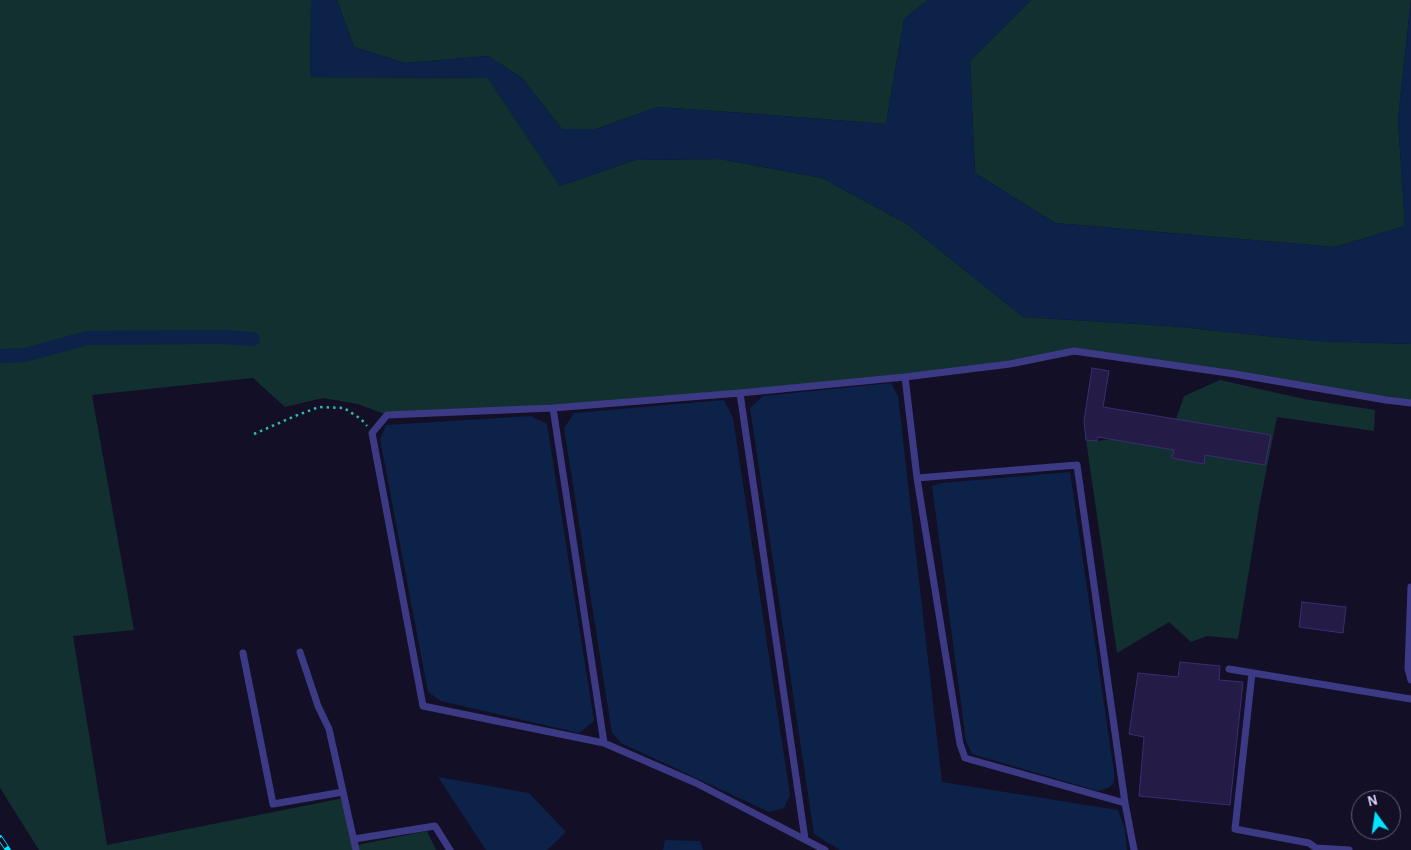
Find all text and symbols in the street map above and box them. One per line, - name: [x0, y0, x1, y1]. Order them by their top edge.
- north arrow: [1351, 790, 1401, 840]
- text: N: [1366, 793, 1379, 809]

